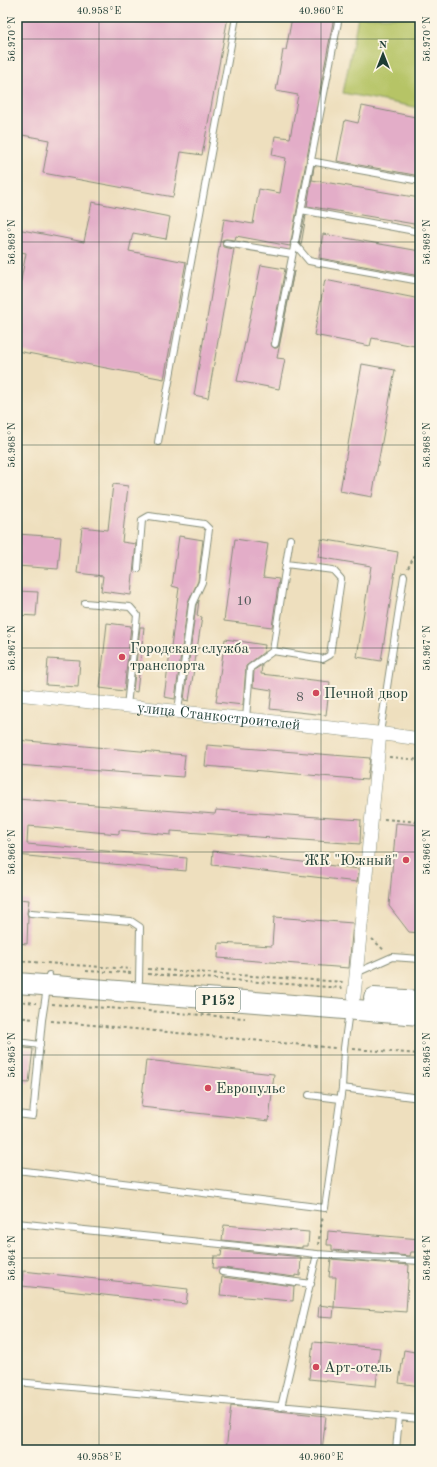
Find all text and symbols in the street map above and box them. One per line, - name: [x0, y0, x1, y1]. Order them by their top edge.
- text: 40.958°E: [77, 6, 121, 16]
- text: 40.960°E: [299, 6, 343, 16]
- text: 56.970°N: [7, 16, 17, 62]
- text: 56.970°N: [422, 16, 432, 62]
- north arrow: [363, 34, 403, 74]
- text: N: [379, 40, 388, 51]
- text: 56.969°N: [7, 219, 17, 265]
- text: 56.969°N: [422, 219, 432, 265]
- text: 56.968°N: [7, 422, 17, 468]
- text: 56.968°N: [422, 422, 432, 468]
- house number: 10: [236, 595, 252, 608]
- text: 56.967°N: [7, 625, 17, 671]
- text: 56.967°N: [422, 625, 432, 671]
- place label: Городская служба транспорта: [130, 642, 250, 674]
- marker: Городская служба транспорта: [117, 652, 127, 662]
- place label: Печной двор: [324, 687, 408, 702]
- marker: Печной двор: [311, 688, 321, 698]
- house number: 8: [296, 691, 304, 704]
- street label: улица Станкостроителей: [136, 701, 301, 734]
- text: 56.966°N: [7, 829, 17, 875]
- text: 56.966°N: [422, 829, 432, 875]
- place label: ЖК "Южный": [304, 854, 398, 869]
- marker: ЖК "Южный": [401, 855, 411, 865]
- road number: Р152: [196, 988, 240, 1012]
- text: 56.965°N: [7, 1032, 17, 1078]
- text: 56.965°N: [422, 1032, 432, 1078]
- place label: Европульс: [216, 1082, 286, 1097]
- marker: Европульс: [203, 1083, 213, 1093]
- text: 56.964°N: [7, 1235, 17, 1281]
- text: 56.964°N: [422, 1235, 432, 1281]
- place label: Арт-отель: [324, 1361, 392, 1376]
- marker: Арт-отель: [311, 1362, 321, 1372]
- text: 40.958°E: [77, 1452, 121, 1462]
- text: 40.960°E: [299, 1452, 343, 1462]

